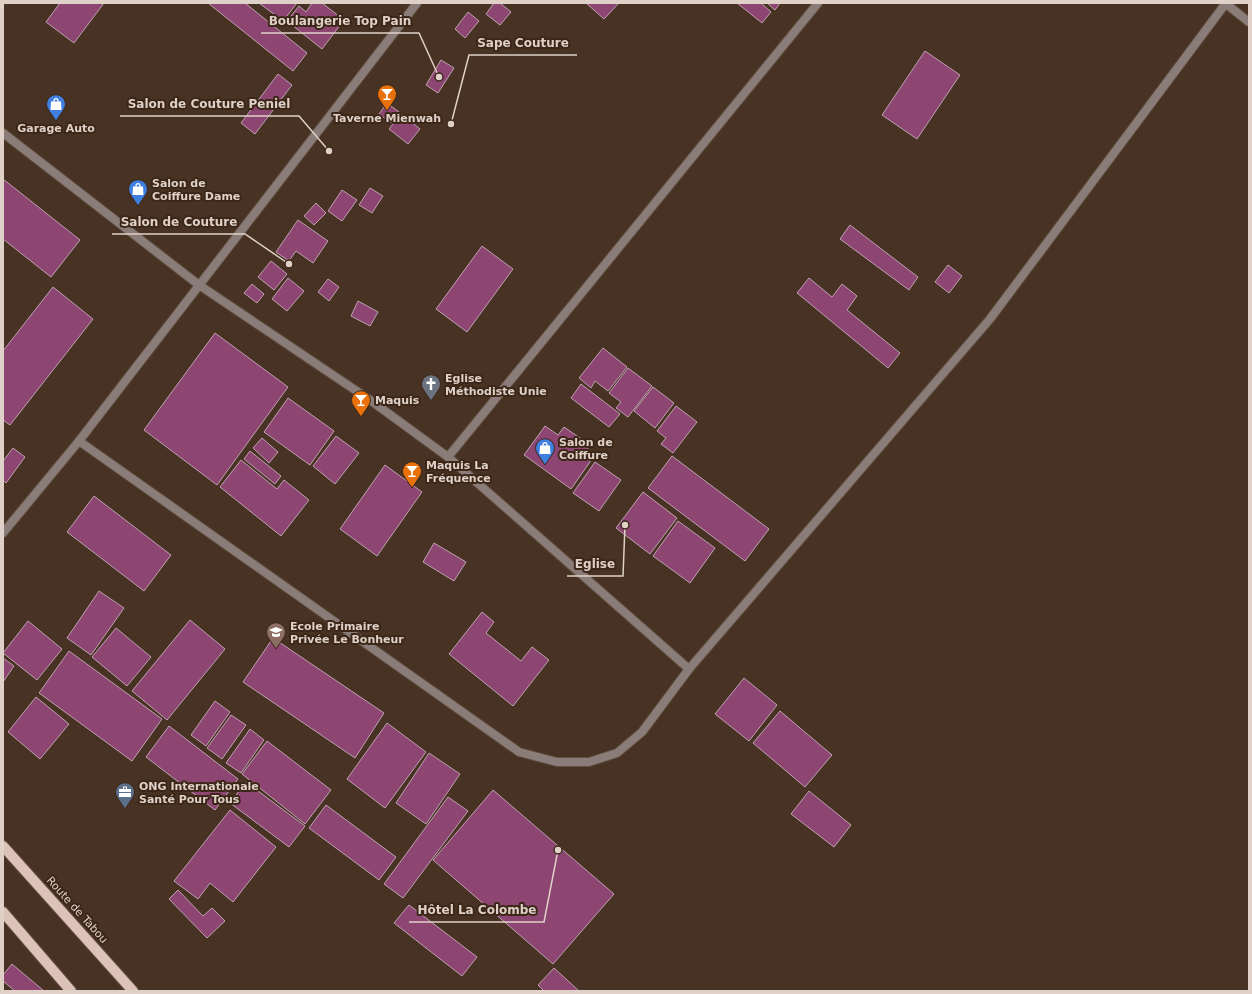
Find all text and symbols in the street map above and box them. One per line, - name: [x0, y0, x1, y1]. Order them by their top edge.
- callout: Boulangerie Top Pain: [261, 9, 419, 33]
- text: Boulangerie Top Pain: [269, 14, 411, 28]
- callout: Sape Couture: [469, 31, 577, 55]
- text: Sape Couture: [477, 36, 569, 50]
- bar icon: Taverne Mienwah: [376, 83, 398, 111]
- callout: Salon de Couture Peniel: [120, 92, 299, 116]
- shop icon: Garage Auto: [45, 93, 67, 121]
- text: Salon de Couture Peniel: [128, 97, 290, 111]
- place label: Taverne Mienwah: [333, 112, 441, 125]
- place label: Garage Auto: [17, 122, 95, 135]
- place label: Salon de Coiffure Dame: [152, 177, 240, 203]
- shop icon: Salon de Coiffure Dame: [127, 178, 149, 206]
- callout: Salon de Couture: [112, 210, 245, 234]
- text: Salon de Couture: [121, 215, 237, 229]
- place label: Eglise Méthodiste Unie: [445, 372, 547, 398]
- church icon: Eglise Méthodiste Unie: [420, 373, 442, 401]
- bar icon: Maquis: [350, 389, 372, 417]
- place label: Maquis: [375, 394, 420, 407]
- place label: Salon de Coiffure: [559, 436, 613, 462]
- shop icon: Salon de Coiffure: [534, 437, 556, 465]
- place label: Maquis La Fréquence: [426, 459, 491, 485]
- bar icon: Maquis La Fréquence: [401, 460, 423, 488]
- callout: Eglise: [567, 552, 623, 576]
- text: Eglise: [575, 557, 615, 571]
- place label: Ecole Primaire Privée Le Bonheur: [290, 620, 404, 646]
- school or university icon: Ecole Primaire Privée Le Bonheur: [265, 621, 287, 649]
- place label: ONG Internationale Santé Pour Tous: [139, 780, 259, 806]
- office icon: ONG Internationale Santé Pour Tous: [114, 781, 136, 809]
- street label: Route de Tabou: [44, 874, 110, 946]
- callout: Hôtel La Colombe: [409, 898, 544, 922]
- text: Hôtel La Colombe: [417, 903, 537, 917]

